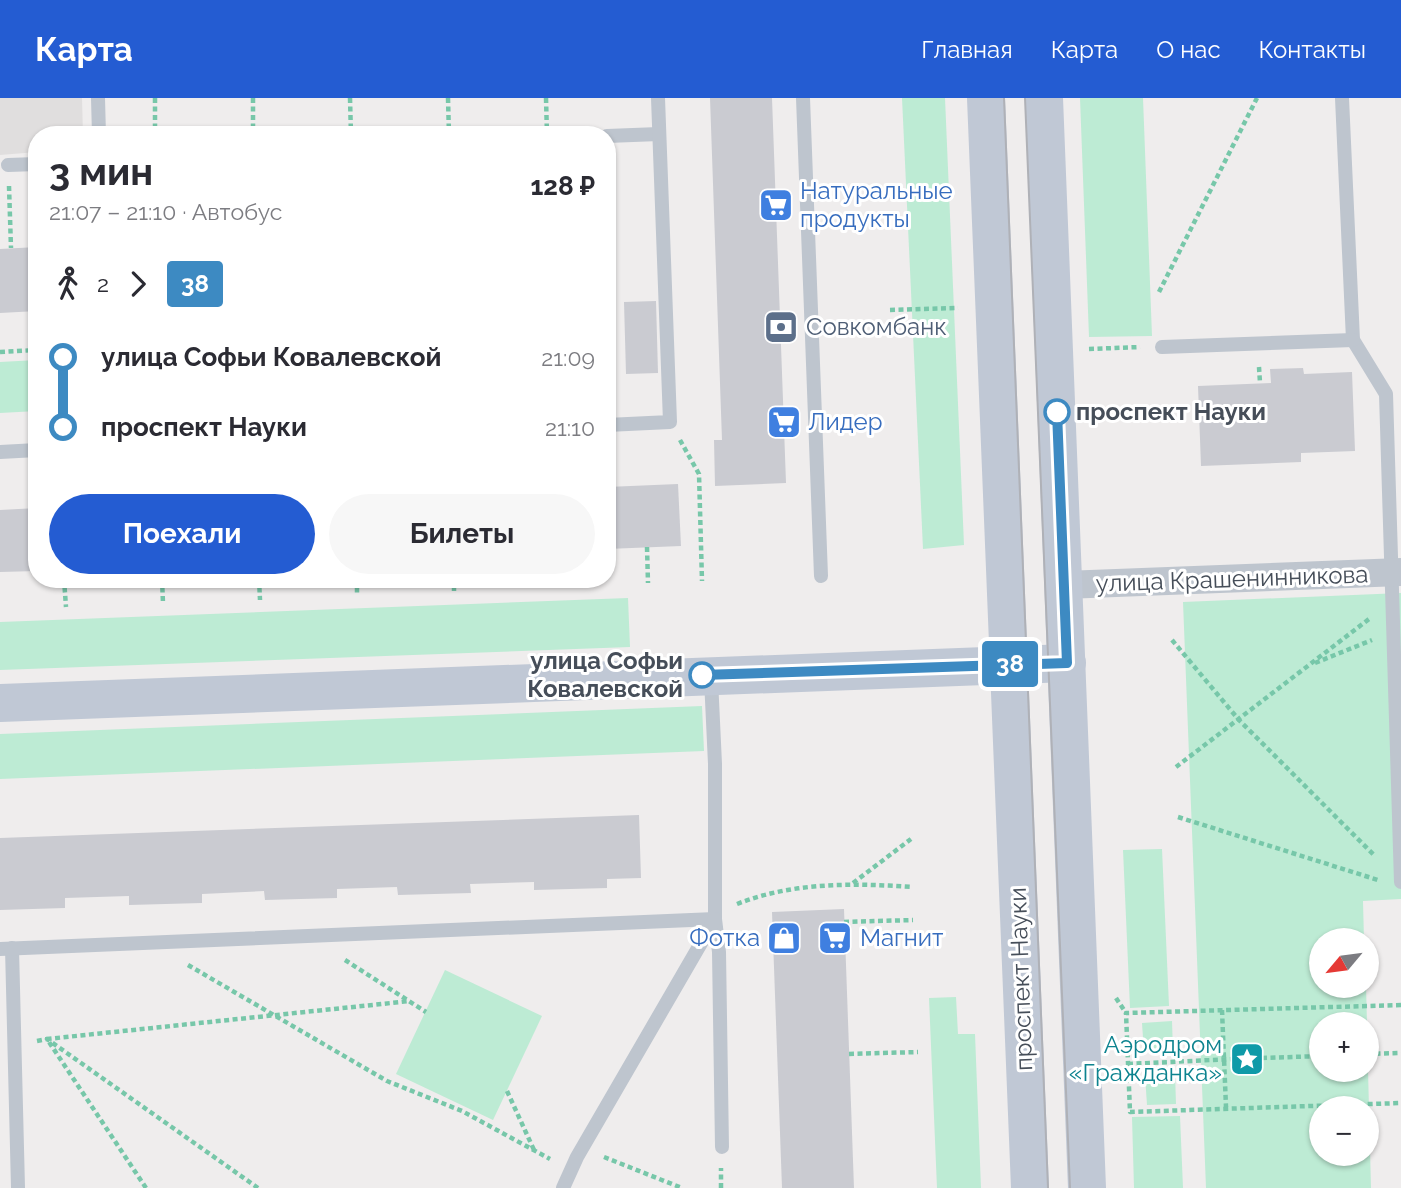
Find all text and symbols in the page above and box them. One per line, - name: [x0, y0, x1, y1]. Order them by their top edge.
- text: Карта: [35, 30, 133, 69]
- text: Главная: [921, 35, 1013, 64]
- text: Карта: [1051, 35, 1118, 64]
- text: О нас: [1156, 35, 1221, 64]
- text: Контакты: [1259, 35, 1366, 64]
- text: 3 мин: [49, 149, 153, 194]
- text: 128 ₽: [530, 171, 595, 201]
- place label: Натуральные продукты: [800, 176, 953, 233]
- supermarket icon: Натуральные продукты: [757, 186, 795, 224]
- text: 21:07 – 21:10 · Автобус: [49, 198, 282, 225]
- icon: walk: [49, 265, 87, 303]
- icon: forward: [119, 265, 157, 303]
- text: 38: [181, 269, 209, 298]
- text: 2: [97, 270, 109, 297]
- bank icon: Совкомбанк: [762, 308, 800, 346]
- place label: Совкомбанк: [806, 312, 947, 341]
- text: улица Софьи Ковалевской: [101, 342, 441, 372]
- text: 21:09: [541, 344, 595, 371]
- place label: проспект Науки: [1076, 397, 1266, 426]
- marker: проспект Науки: [1044, 399, 1070, 425]
- supermarket icon: Лидер: [765, 403, 803, 441]
- place label: Лидер: [808, 407, 883, 436]
- text: проспект Науки: [101, 412, 307, 442]
- text: 21:10: [545, 414, 595, 441]
- button: Поехали: [49, 494, 315, 574]
- button: Билеты: [329, 494, 595, 574]
- street label: улица Крашенинникова: [1095, 559, 1369, 598]
- line badge: 38: [978, 641, 1042, 687]
- place label: улица Софьи Ковалевской: [527, 646, 683, 703]
- text: 38: [996, 649, 1024, 678]
- marker: улица Софьи Ковалевской: [689, 662, 715, 688]
- street label: проспект Науки: [1003, 887, 1038, 1071]
- shop icon: Фотка: [765, 919, 803, 957]
- supermarket icon: Магнит: [816, 919, 854, 957]
- place label: Фотка: [689, 923, 760, 952]
- place label: Магнит: [860, 923, 944, 952]
- north arrow: [1309, 928, 1379, 998]
- map controls: [1309, 928, 1379, 1166]
- button: +: [1309, 1012, 1379, 1082]
- place label: Аэродром «Гражданка»: [1069, 1030, 1222, 1087]
- place icon: Аэродром «Гражданка»: [1228, 1040, 1266, 1078]
- button: −: [1309, 1096, 1379, 1166]

